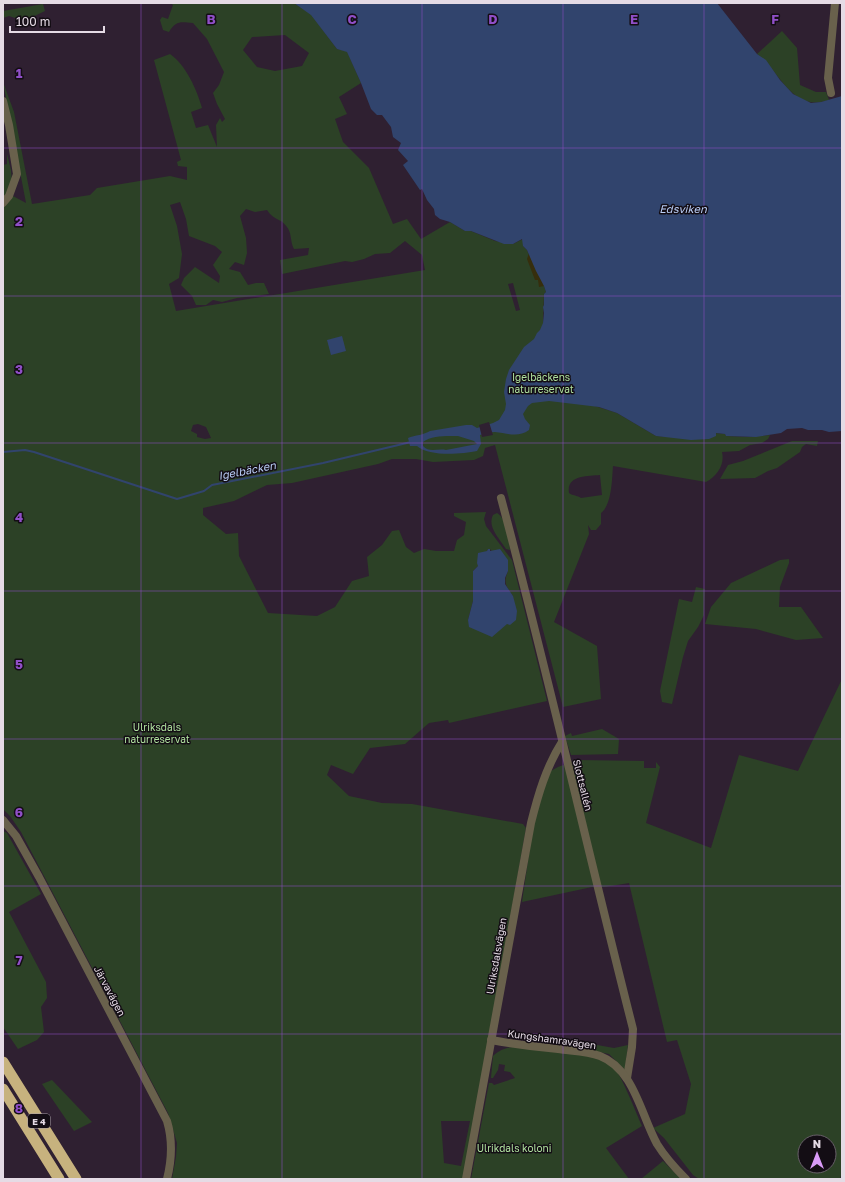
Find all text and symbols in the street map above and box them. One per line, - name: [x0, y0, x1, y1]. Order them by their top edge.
- scale bar: [10, 8, 104, 34]
- text: B: [206, 11, 216, 27]
- text: C: [347, 11, 357, 27]
- text: D: [488, 11, 498, 27]
- text: E: [630, 11, 638, 27]
- text: F: [771, 11, 779, 27]
- text: 100 m: [16, 14, 50, 29]
- text: 1: [16, 65, 23, 81]
- water label: Edsviken: [659, 202, 708, 215]
- text: 2: [15, 213, 23, 229]
- text: 3: [15, 361, 23, 377]
- park label: Igelbäckens naturreservat: [508, 371, 574, 395]
- water label: Igelbäcken: [217, 458, 278, 483]
- text: 4: [15, 509, 23, 525]
- text: 5: [15, 656, 23, 672]
- park label: Ulriksdals naturreservat: [124, 721, 190, 745]
- street label: Slottsallén: [571, 758, 595, 812]
- text: 6: [15, 804, 23, 820]
- street label: Ulriksdalsvägen: [483, 917, 509, 995]
- text: 7: [15, 952, 23, 968]
- street label: Järvavägen: [92, 964, 128, 1018]
- street label: Kungshamravägen: [507, 1027, 597, 1051]
- text: 8: [15, 1100, 23, 1116]
- road number: E 4: [28, 1114, 50, 1128]
- north arrow: [797, 1134, 837, 1174]
- text: N: [813, 1137, 821, 1150]
- park label: Ulrikdals koloni: [477, 1142, 551, 1154]

